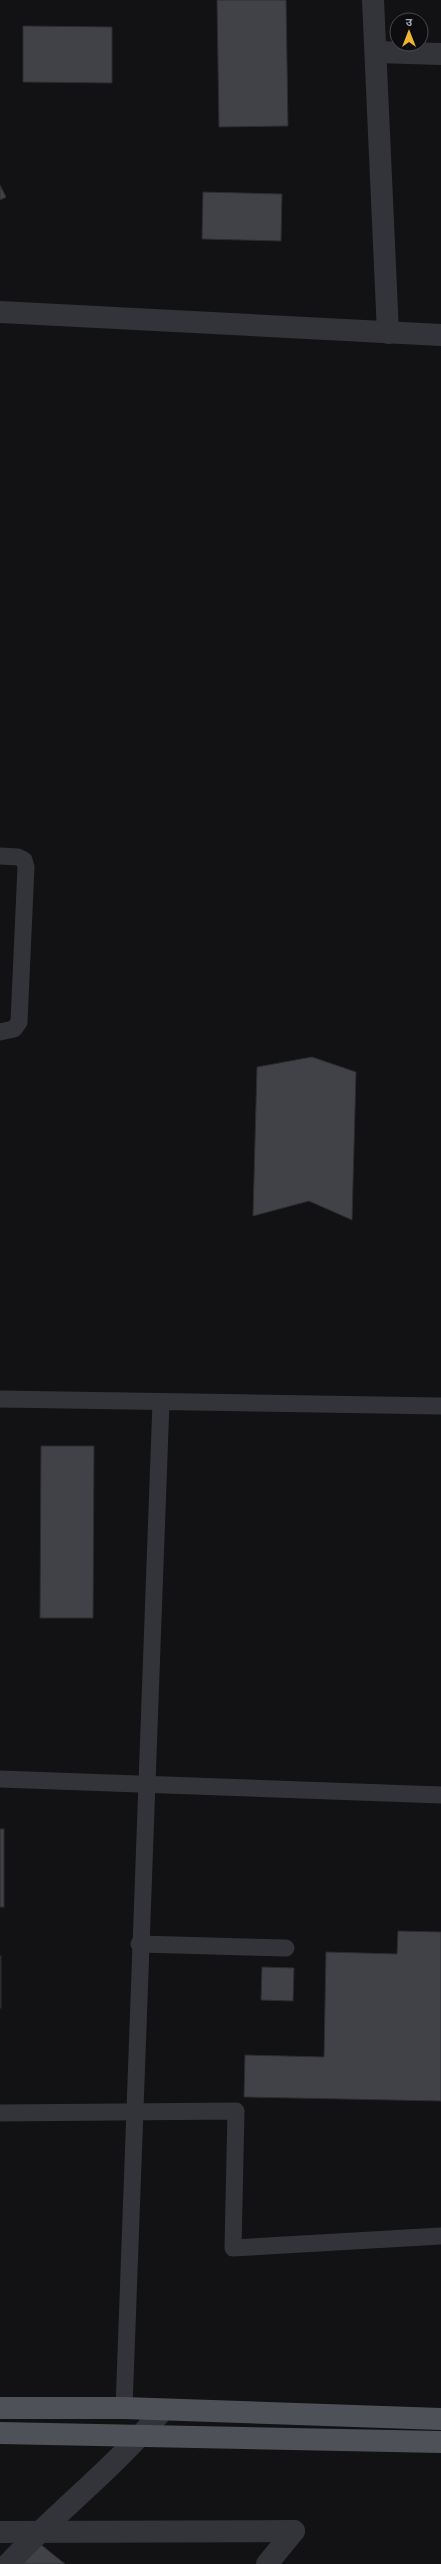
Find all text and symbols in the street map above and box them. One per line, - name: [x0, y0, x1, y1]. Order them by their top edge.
- north arrow: [389, 12, 429, 52]
- text: उ: [406, 16, 413, 28]

